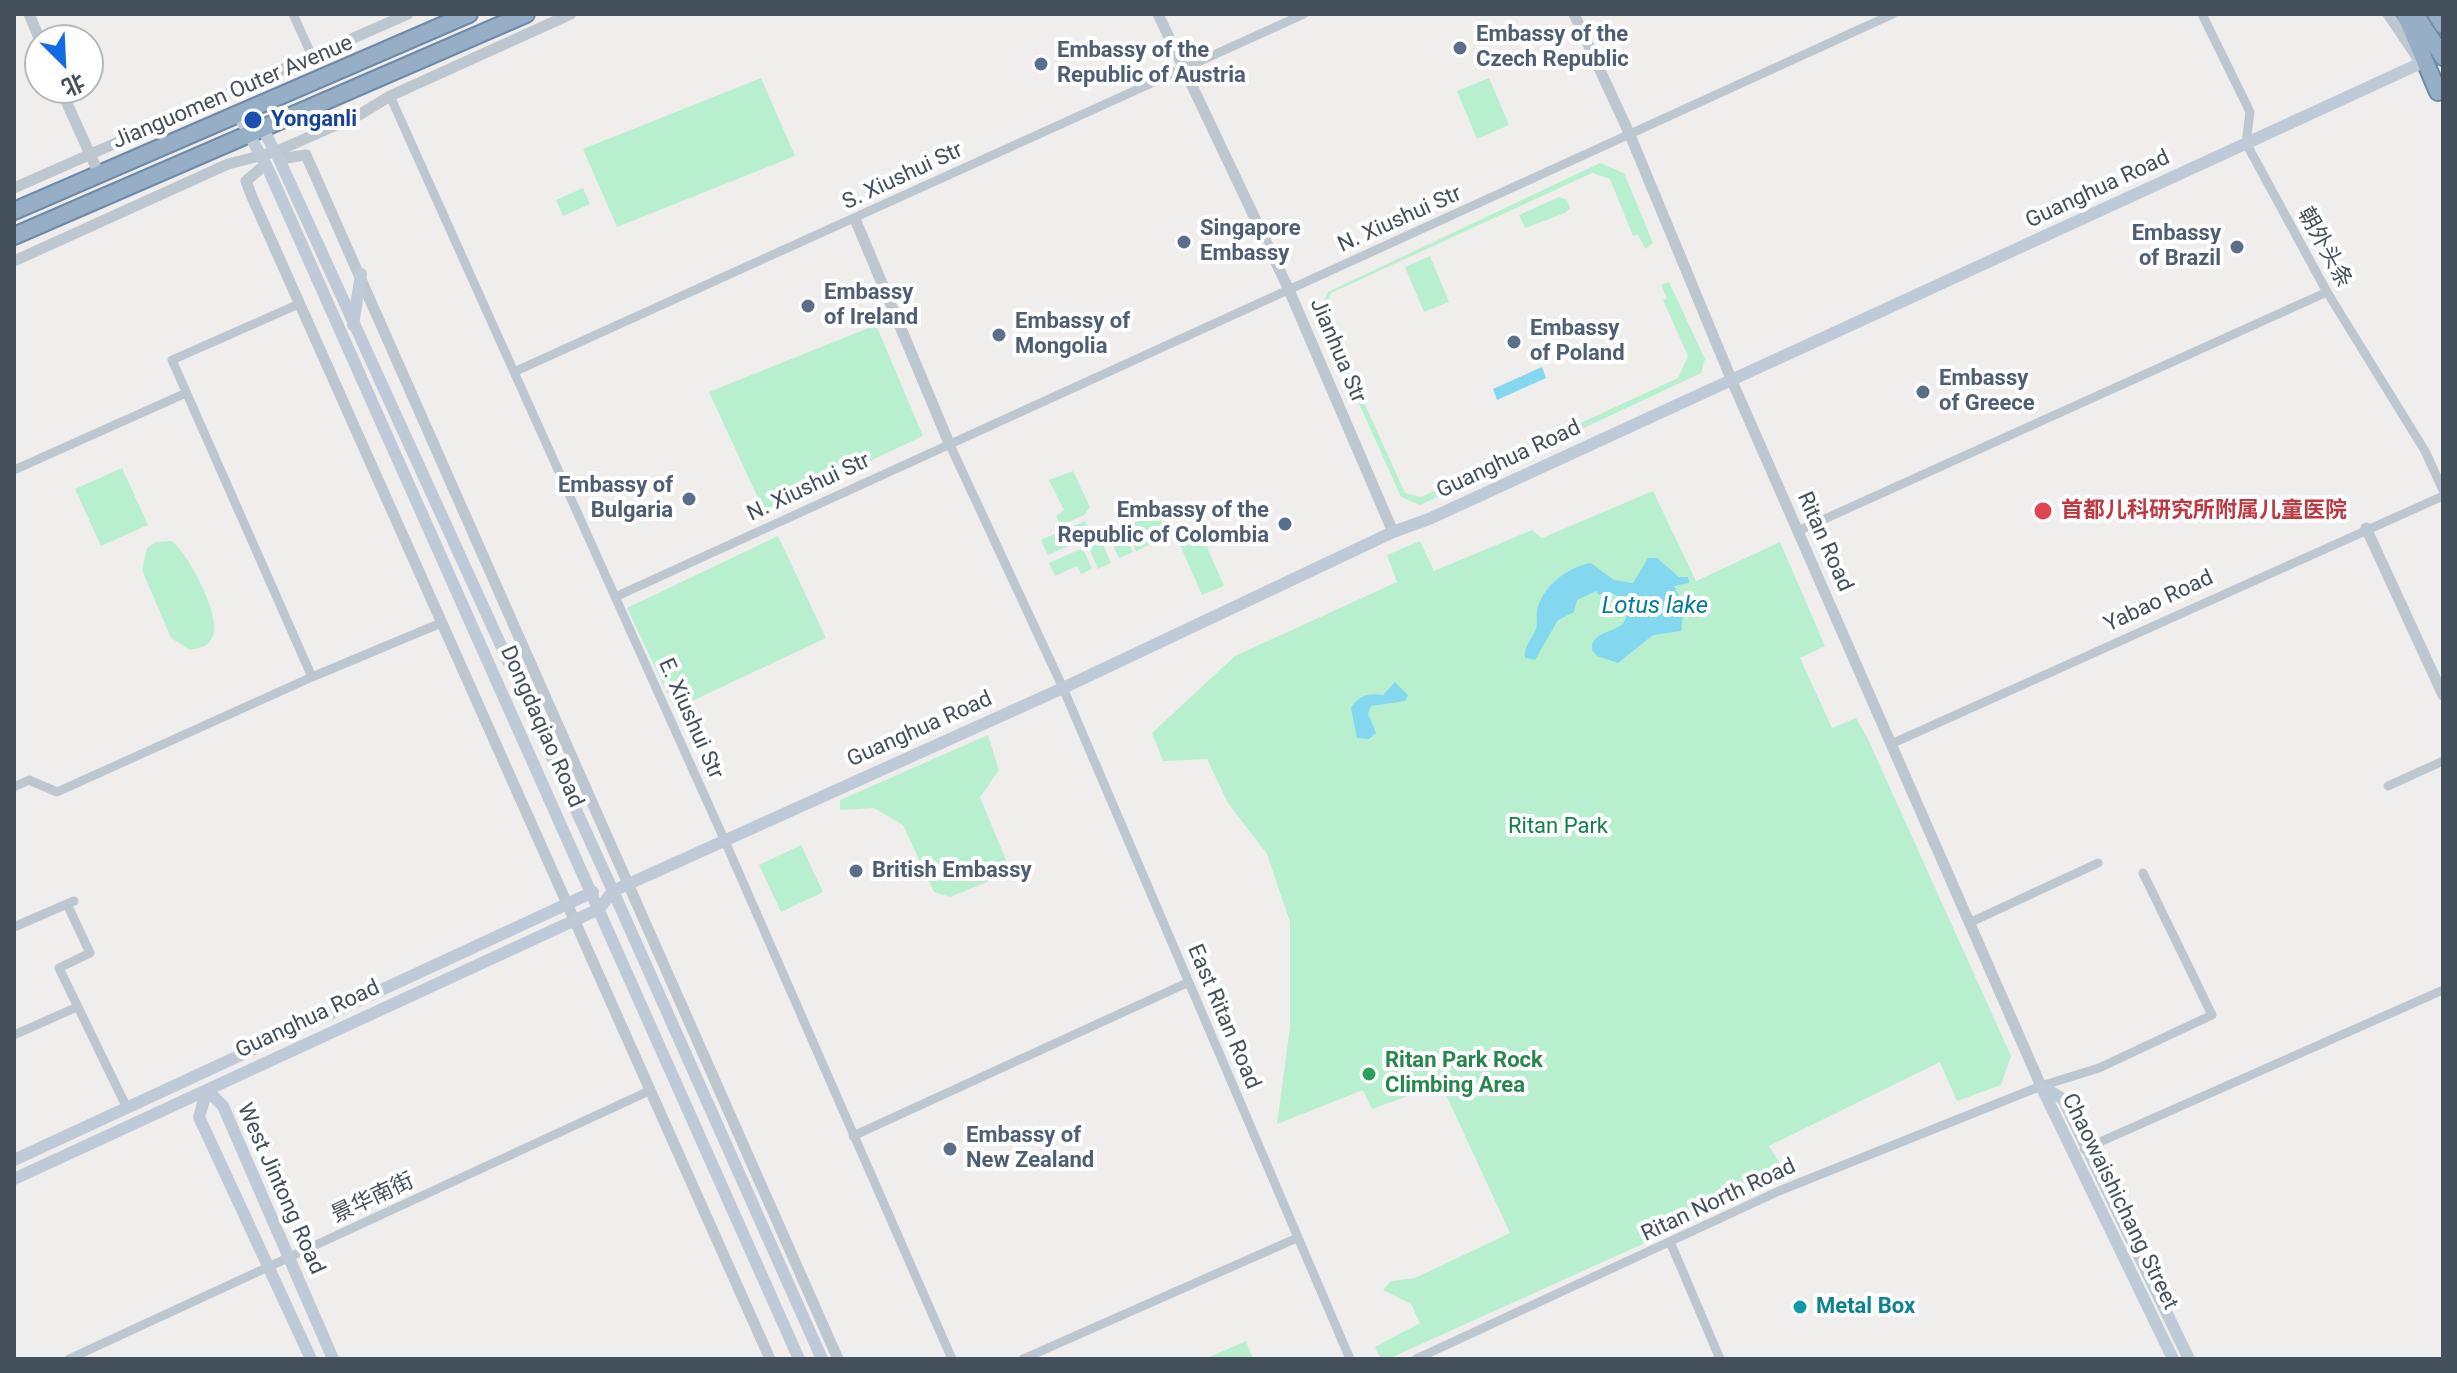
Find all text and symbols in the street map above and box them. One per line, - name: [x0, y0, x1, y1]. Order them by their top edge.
- place label: Embassy of the Czech Republic: [1476, 22, 1629, 74]
- north arrow: [24, 24, 104, 104]
- street label: Jianguomen Outer Avenue: [109, 30, 357, 156]
- place label: Embassy of the Republic of Austria: [1057, 38, 1246, 90]
- marker: Embassy of the Czech Republic: [1451, 39, 1469, 57]
- marker: Embassy of the Republic of Austria: [1032, 55, 1050, 73]
- text: 北: [58, 69, 88, 100]
- place label: Yonganli: [271, 107, 357, 133]
- marker: Yonganli: [242, 109, 264, 131]
- street label: S. Xiushui Str: [839, 138, 967, 216]
- street label: Guanghua Road: [2022, 145, 2174, 235]
- street label: N. Xiushui Str: [1334, 181, 1466, 259]
- street label: 朝外头条: [2291, 203, 2357, 293]
- place label: Singapore Embassy: [1200, 216, 1301, 268]
- place label: Embassy of Brazil: [2132, 221, 2221, 272]
- marker: Singapore Embassy: [1175, 233, 1193, 251]
- marker: Embassy of Brazil: [2228, 238, 2246, 256]
- place label: Embassy of Ireland: [824, 280, 918, 332]
- street label: Jianhua Str: [1303, 295, 1371, 407]
- marker: Embassy of Ireland: [799, 297, 817, 315]
- place label: Embassy of Mongolia: [1015, 309, 1130, 360]
- place label: Embassy of Poland: [1530, 316, 1625, 368]
- marker: Embassy of Mongolia: [990, 326, 1008, 344]
- marker: Embassy of Poland: [1505, 333, 1523, 351]
- place label: Embassy of Greece: [1939, 366, 2035, 418]
- marker: Embassy of Greece: [1914, 383, 1932, 401]
- street label: Guanghua Road: [1433, 415, 1585, 505]
- street label: N. Xiushui Str: [743, 448, 875, 528]
- place label: Embassy of Bulgaria: [558, 473, 673, 524]
- street label: Ritan Road: [1790, 488, 1858, 596]
- marker: Embassy of Bulgaria: [680, 490, 698, 508]
- place label: Embassy of the Republic of Colombia: [1058, 498, 1269, 550]
- place label: 首都儿科研究所附属儿童医院: [2061, 498, 2347, 524]
- marker: 首都儿科研究所附属儿童医院: [2032, 500, 2054, 522]
- marker: Embassy of the Republic of Colombia: [1276, 515, 1294, 533]
- street label: Yabao Road: [2100, 565, 2218, 639]
- water label: Lotus lake: [1602, 593, 1708, 621]
- street label: Dongdaqiao Road: [494, 642, 588, 812]
- street label: E. Xiushui Str: [652, 655, 728, 783]
- street label: Guanghua Road: [843, 686, 997, 774]
- park label: Ritan Park: [1508, 814, 1608, 840]
- place label: British Embassy: [872, 858, 1032, 884]
- marker: British Embassy: [847, 862, 865, 880]
- street label: East Ritan Road: [1181, 941, 1265, 1093]
- street label: Guanghua Road: [232, 975, 384, 1065]
- place label: Ritan Park Rock Climbing Area: [1385, 1048, 1543, 1100]
- marker: Ritan Park Rock Climbing Area: [1360, 1065, 1378, 1083]
- street label: Chaowaishichang Street: [2055, 1090, 2183, 1314]
- street label: West Jintong Road: [230, 1099, 330, 1279]
- place label: Embassy of New Zealand: [966, 1123, 1094, 1174]
- marker: Embassy of New Zealand: [941, 1140, 959, 1158]
- street label: Ritan North Road: [1638, 1154, 1800, 1248]
- street label: 景华南街: [328, 1168, 418, 1230]
- place label: Metal Box: [1816, 1294, 1915, 1320]
- marker: Metal Box: [1791, 1298, 1809, 1316]

